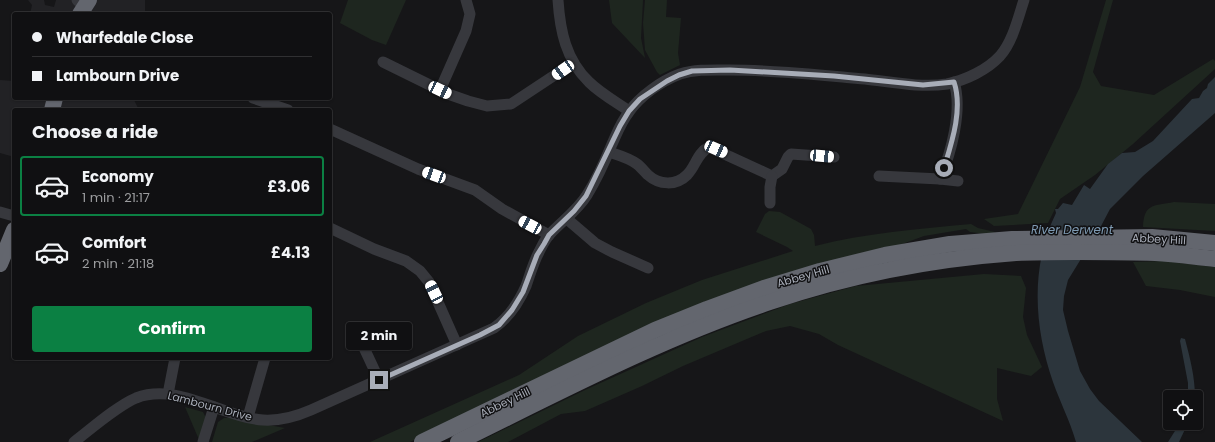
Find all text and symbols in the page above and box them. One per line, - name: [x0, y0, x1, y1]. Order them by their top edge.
- text: Wharfedale Close: [56, 27, 193, 48]
- car: [550, 58, 576, 82]
- text: Lambourn Drive: [56, 65, 179, 86]
- car: [427, 79, 453, 101]
- text: Choose a ride: [32, 119, 158, 144]
- car: [703, 139, 729, 159]
- car: [810, 149, 834, 163]
- route start: [935, 159, 953, 177]
- car: [421, 165, 447, 185]
- text: Economy: [82, 166, 154, 187]
- icon: car: [34, 168, 70, 204]
- text: £3.06: [267, 176, 310, 197]
- text: 1 min · 21:17: [82, 188, 150, 207]
- car: [517, 214, 543, 236]
- water label: River Derwent: [1031, 221, 1114, 238]
- street label: Abbey Hill: [1132, 230, 1186, 248]
- text: Comfort: [82, 232, 146, 253]
- icon: car: [34, 234, 70, 270]
- text: £4.13: [271, 242, 310, 263]
- text: 2 min · 21:18: [82, 254, 154, 273]
- street label: Abbey Hill: [775, 261, 831, 291]
- car: [423, 279, 445, 305]
- button: Confirm: [32, 306, 312, 352]
- callout: 2 min: [346, 322, 412, 350]
- text: 2 min: [361, 326, 397, 345]
- route end: [370, 371, 388, 389]
- street label: Abbey Hill: [477, 383, 533, 421]
- street label: Lambourn Drive: [166, 387, 254, 425]
- map controls: [1163, 390, 1203, 430]
- button: locate: [1163, 390, 1203, 430]

